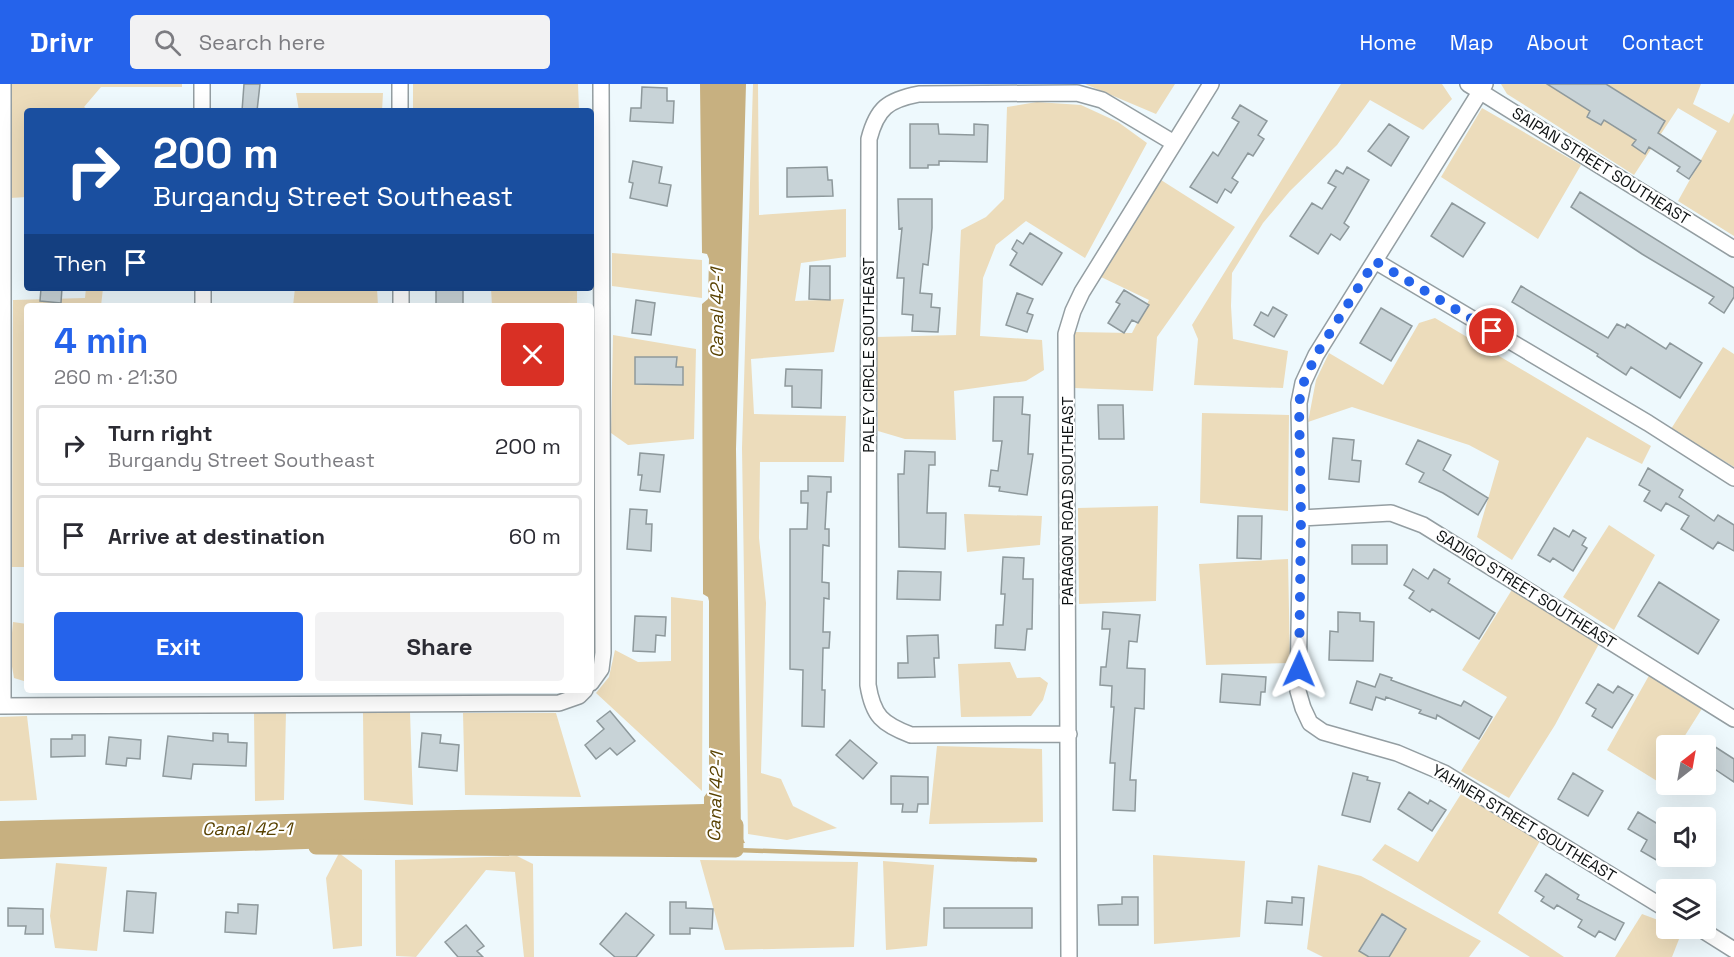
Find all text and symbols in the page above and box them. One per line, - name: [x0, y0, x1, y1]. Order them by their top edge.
- search box: [130, 15, 550, 69]
- text: Drivr: [30, 24, 94, 60]
- icon: search: [151, 26, 184, 59]
- text: Search here: [199, 28, 325, 56]
- text: Home: [1359, 29, 1417, 56]
- text: Map: [1450, 29, 1494, 56]
- text: About: [1527, 29, 1589, 56]
- text: Contact: [1622, 29, 1704, 56]
- street label: SAIPAN STREET SOUTHEAST: [1508, 102, 1694, 230]
- text: 200 m: [153, 127, 279, 180]
- icon: right: [54, 132, 132, 210]
- text: Burgandy Street Southeast: [153, 179, 513, 214]
- icon: arrive: [119, 246, 152, 279]
- text: Then: [54, 249, 107, 277]
- street label: PALEY CIRCLE SOUTHEAST: [858, 257, 879, 453]
- water label: Canal 42-1: [705, 266, 728, 358]
- pin: [1466, 305, 1517, 356]
- icon: arrive: [1475, 314, 1508, 347]
- text: 4 min: [54, 318, 149, 364]
- button: close: [501, 323, 564, 386]
- text: 260 m · 21:30: [54, 364, 178, 390]
- street label: PARAGON ROAD SOUTHEAST: [1057, 396, 1078, 606]
- text: Turn right: [108, 419, 213, 447]
- icon: right: [57, 429, 90, 462]
- text: 200 m: [495, 432, 561, 460]
- text: Burgandy Street Southeast: [108, 447, 375, 473]
- icon: arrive: [57, 519, 90, 552]
- text: Arrive at destination: [108, 522, 325, 550]
- text: 60 m: [509, 522, 561, 550]
- street label: SADIGO STREET SOUTHEAST: [1432, 525, 1620, 653]
- button: Exit: [54, 612, 303, 681]
- button: Share: [315, 612, 564, 681]
- position arrow: [1267, 637, 1331, 701]
- north arrow: [1656, 735, 1716, 795]
- map controls: [1656, 735, 1716, 939]
- water label: Canal 42-1: [702, 749, 728, 842]
- street label: YAHNER STREET SOUTHEAST: [1428, 759, 1620, 887]
- button: sound: [1656, 807, 1716, 867]
- water label: Canal 42-1: [202, 817, 294, 840]
- button: layers: [1656, 879, 1716, 939]

